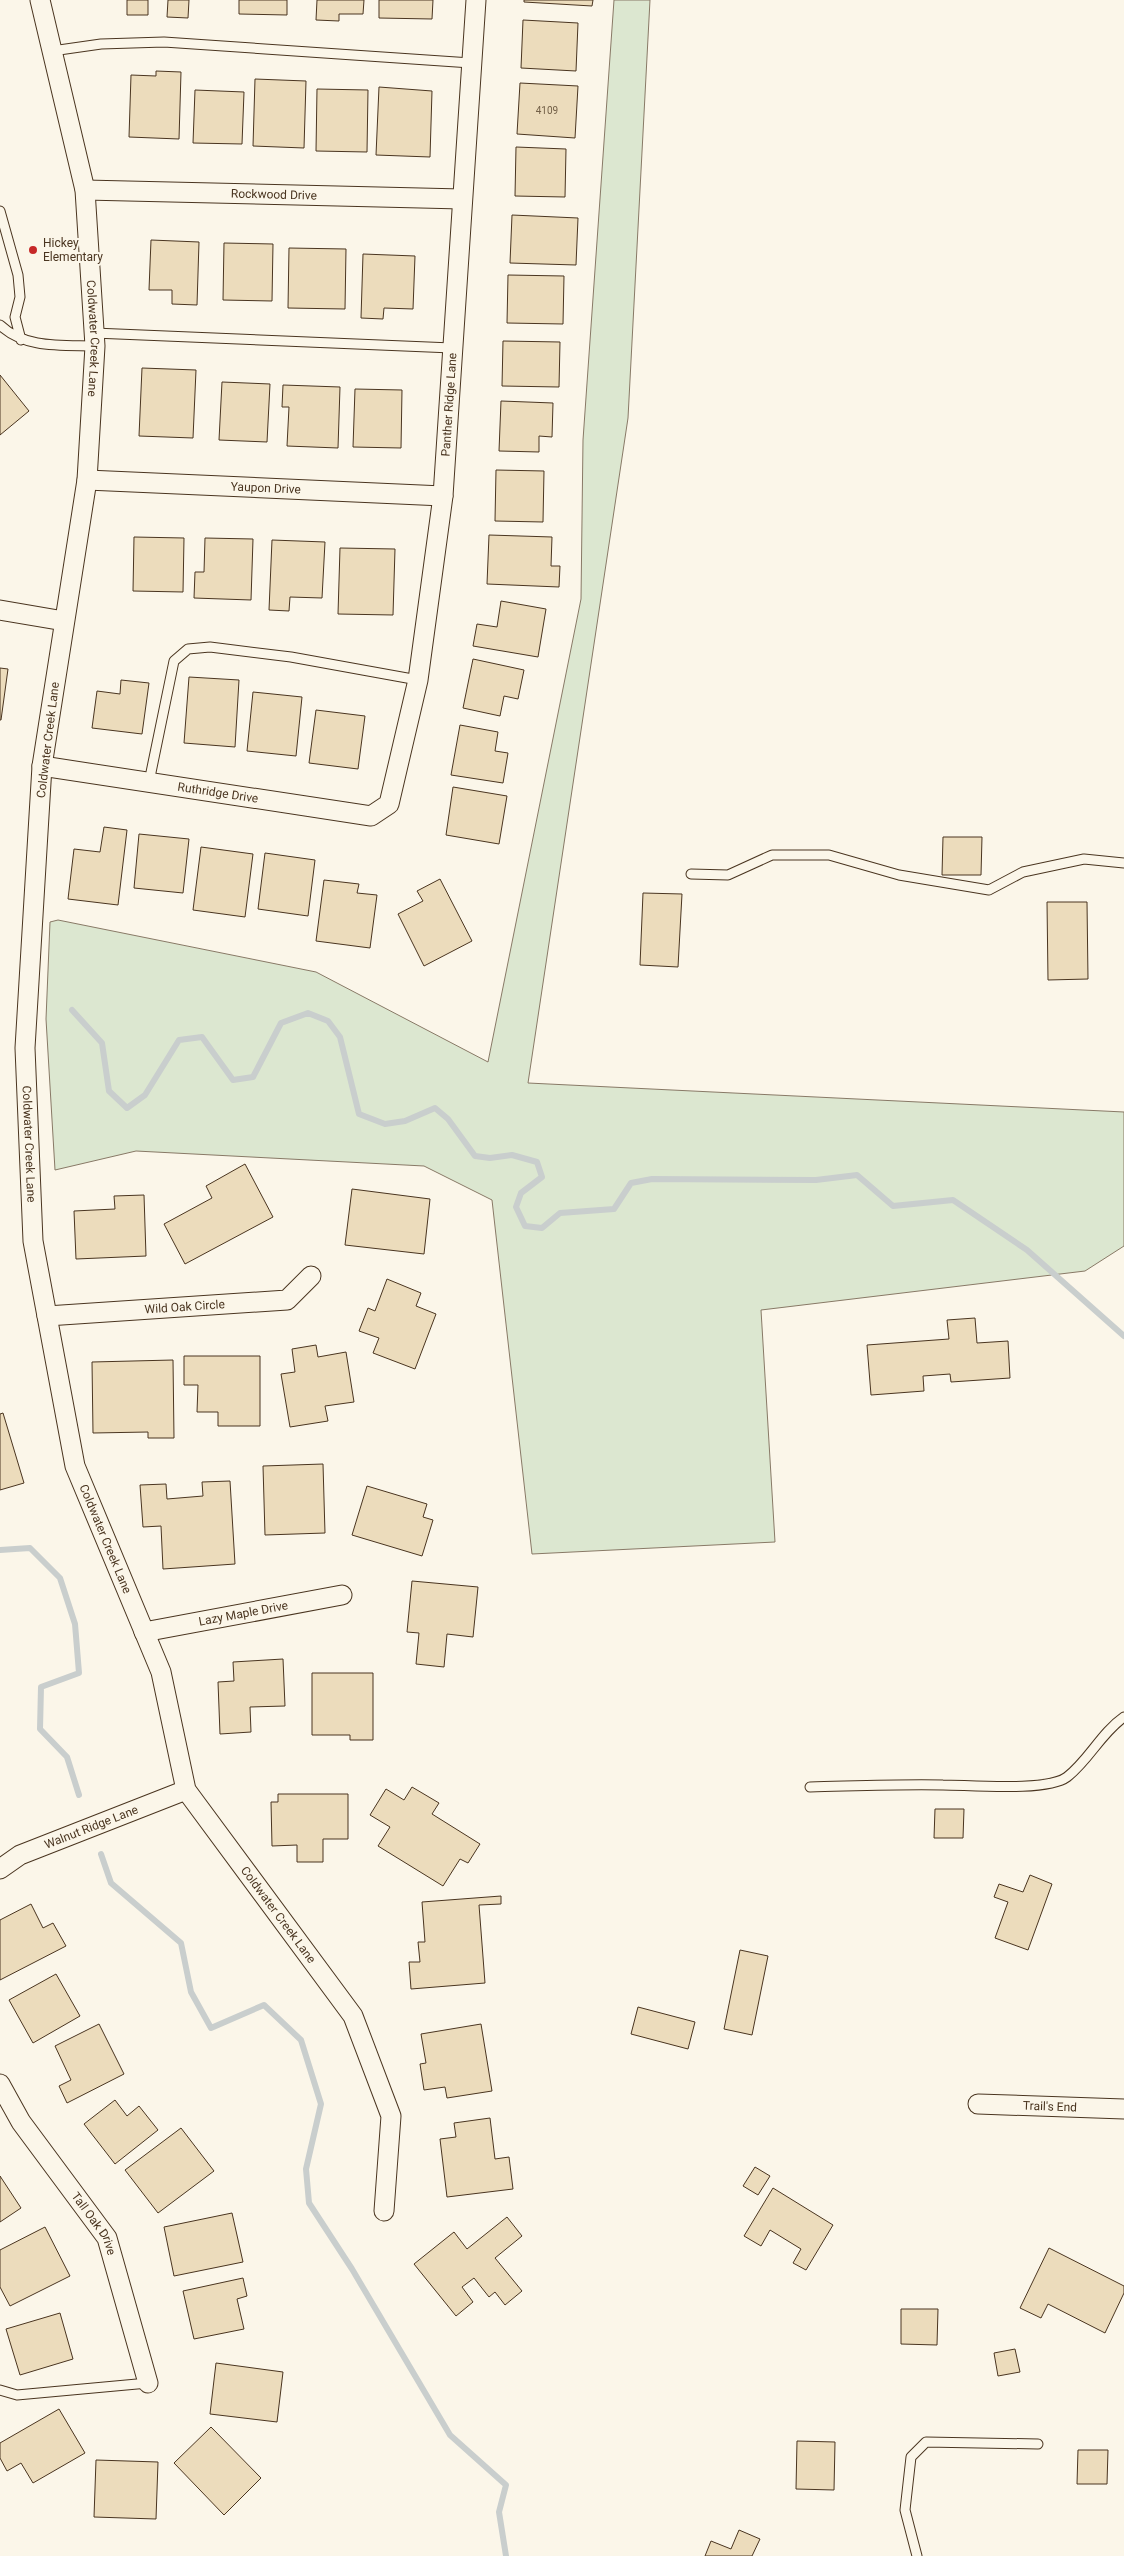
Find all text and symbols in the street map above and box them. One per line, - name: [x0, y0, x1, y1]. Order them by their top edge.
- house number: 4109: [536, 105, 558, 116]
- street label: Rockwood Drive: [231, 186, 317, 203]
- place label: Hickey Elementary: [43, 236, 103, 264]
- marker: Hickey Elementary: [27, 244, 39, 256]
- street label: Coldwater Creek Lane: [84, 280, 102, 397]
- street label: Panther Ridge Lane: [439, 352, 460, 457]
- street label: Yaupon Drive: [230, 479, 301, 497]
- street label: Coldwater Creek Lane: [34, 681, 62, 799]
- street label: Ruthridge Drive: [177, 780, 259, 806]
- street label: Coldwater Creek Lane: [20, 1085, 38, 1203]
- street label: Wild Oak Circle: [144, 1297, 225, 1316]
- street label: Coldwater Creek Lane: [76, 1482, 134, 1596]
- street label: Lazy Maple Drive: [197, 1598, 289, 1629]
- street label: Walnut Ridge Lane: [43, 1802, 140, 1852]
- street label: Coldwater Creek Lane: [238, 1864, 319, 1966]
- street label: Trail's End: [1023, 2099, 1077, 2114]
- street label: Tall Oak Drive: [69, 2189, 119, 2257]

